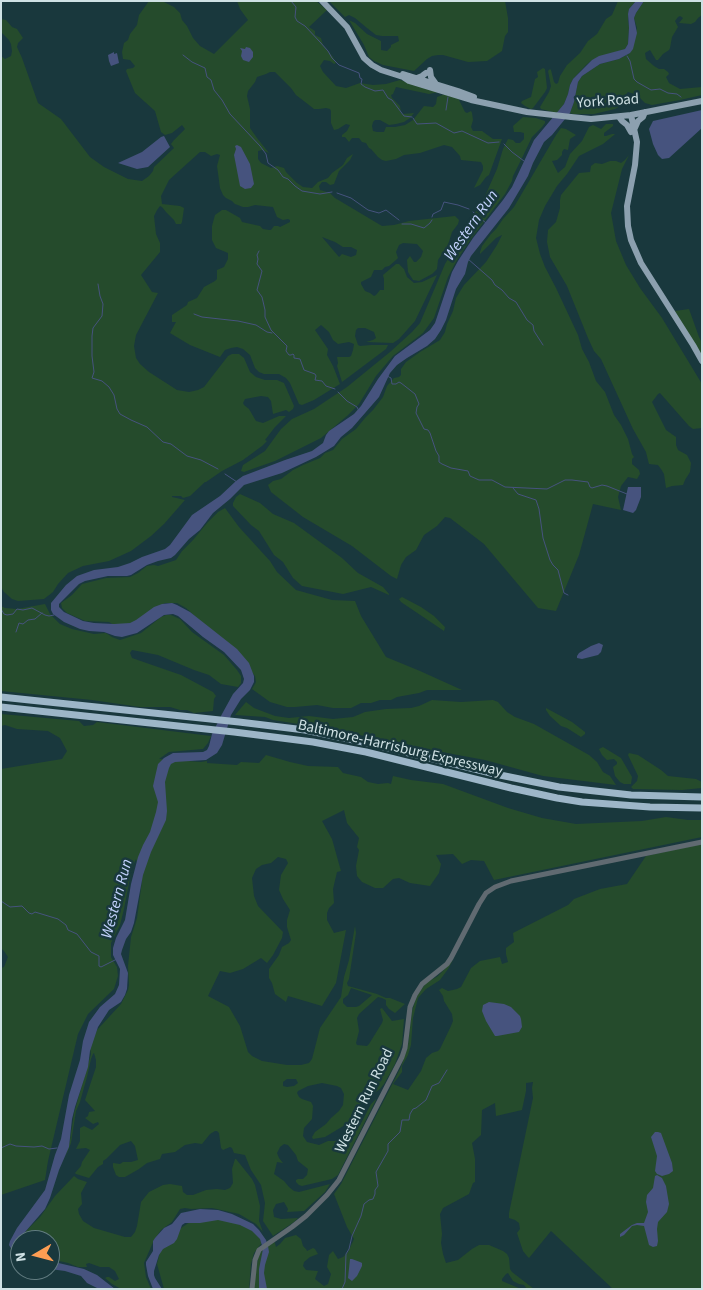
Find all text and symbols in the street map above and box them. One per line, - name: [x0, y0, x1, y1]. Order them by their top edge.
- street label: York Road: [576, 91, 640, 113]
- water label: Western Run: [441, 187, 503, 265]
- street label: Baltimore-Harrisburg Expressway: [296, 717, 504, 781]
- water label: Western Run: [98, 857, 138, 941]
- street label: Western Run Road: [332, 1046, 398, 1156]
- north arrow: [10, 1230, 60, 1280]
- text: N: [11, 1251, 32, 1263]

